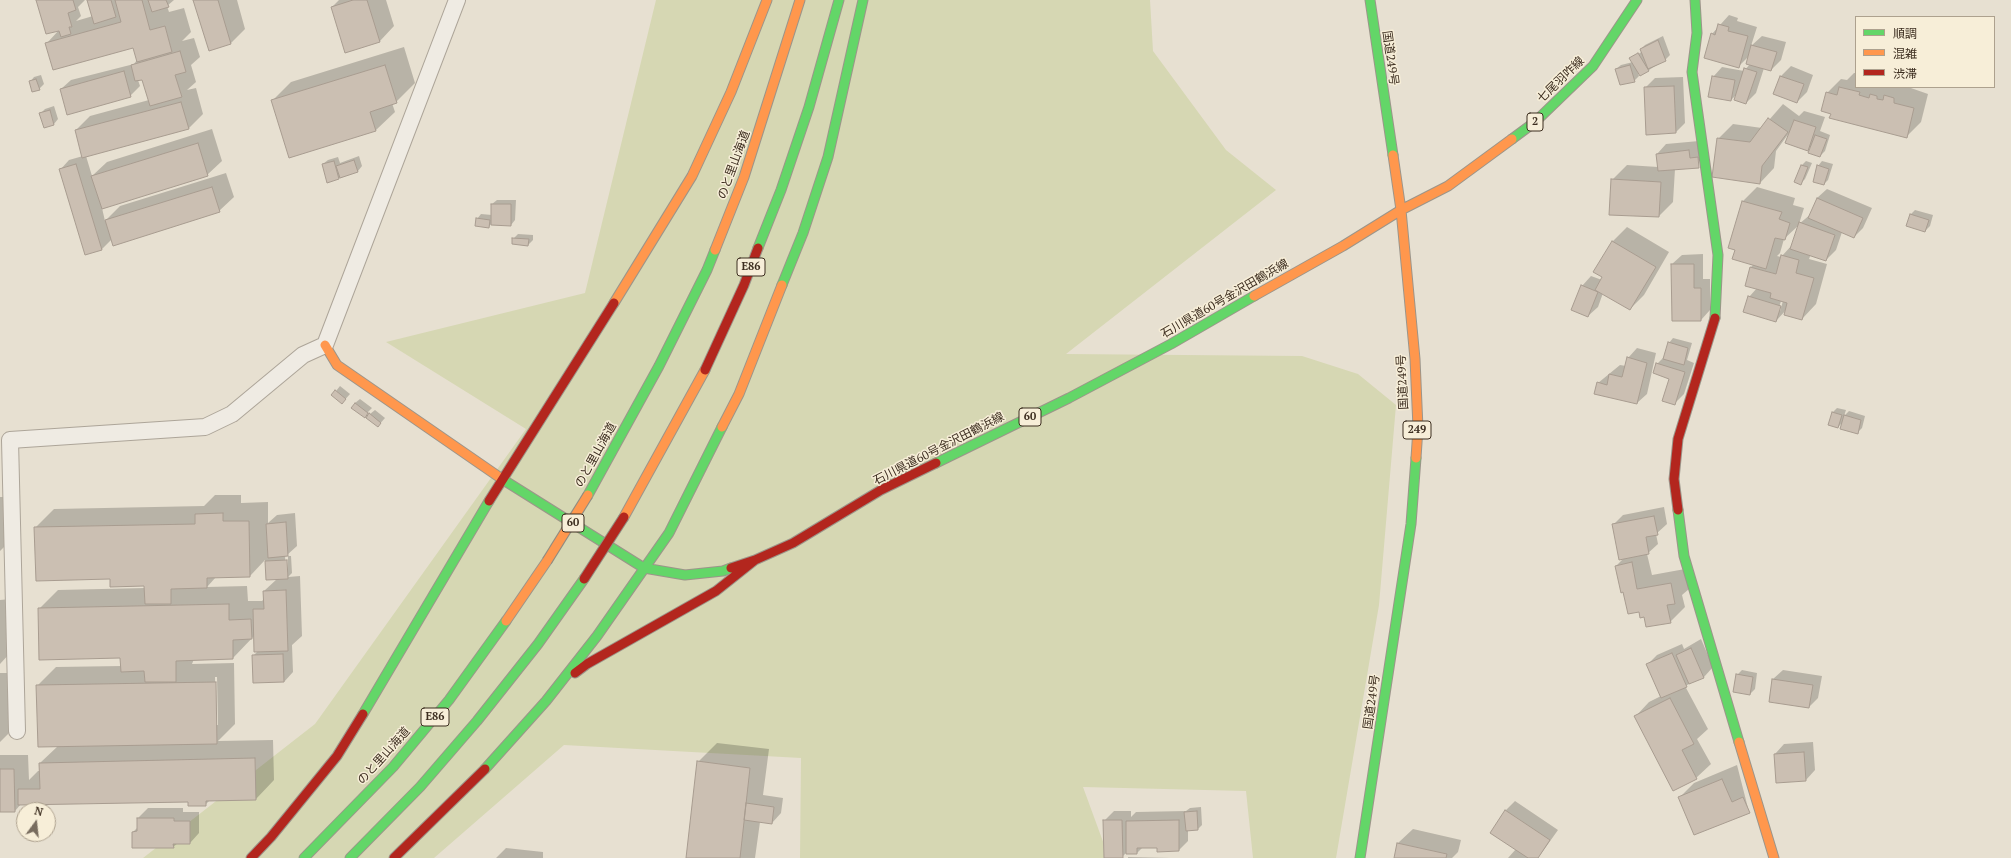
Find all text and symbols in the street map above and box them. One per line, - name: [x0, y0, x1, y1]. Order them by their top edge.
- legend: [1855, 16, 1995, 88]
- text: 順調: [1893, 26, 1917, 41]
- street label: 国道249号: [1379, 30, 1401, 86]
- text: 混雑: [1893, 46, 1917, 61]
- street label: 七尾羽咋線: [1534, 54, 1588, 106]
- text: 渋滞: [1893, 66, 1917, 81]
- road number: 2: [1527, 113, 1543, 131]
- street label: のと里山海道: [715, 129, 753, 201]
- street label: 石川県道60号金沢田鶴浜線: [1159, 257, 1291, 341]
- road number: E86: [737, 258, 765, 276]
- street label: 国道249号: [1394, 354, 1412, 410]
- road number: 60: [1019, 408, 1041, 426]
- street label: 石川県道60号金沢田鶴浜線: [871, 410, 1007, 488]
- street label: のと里山海道: [572, 420, 620, 490]
- road number: 249: [1403, 421, 1431, 439]
- road number: 60: [562, 514, 584, 532]
- street label: 国道249号: [1361, 674, 1383, 730]
- road number: E86: [421, 708, 449, 726]
- street label: のと里山海道: [355, 724, 413, 788]
- north arrow: [16, 802, 56, 842]
- text: N: [33, 804, 45, 819]

